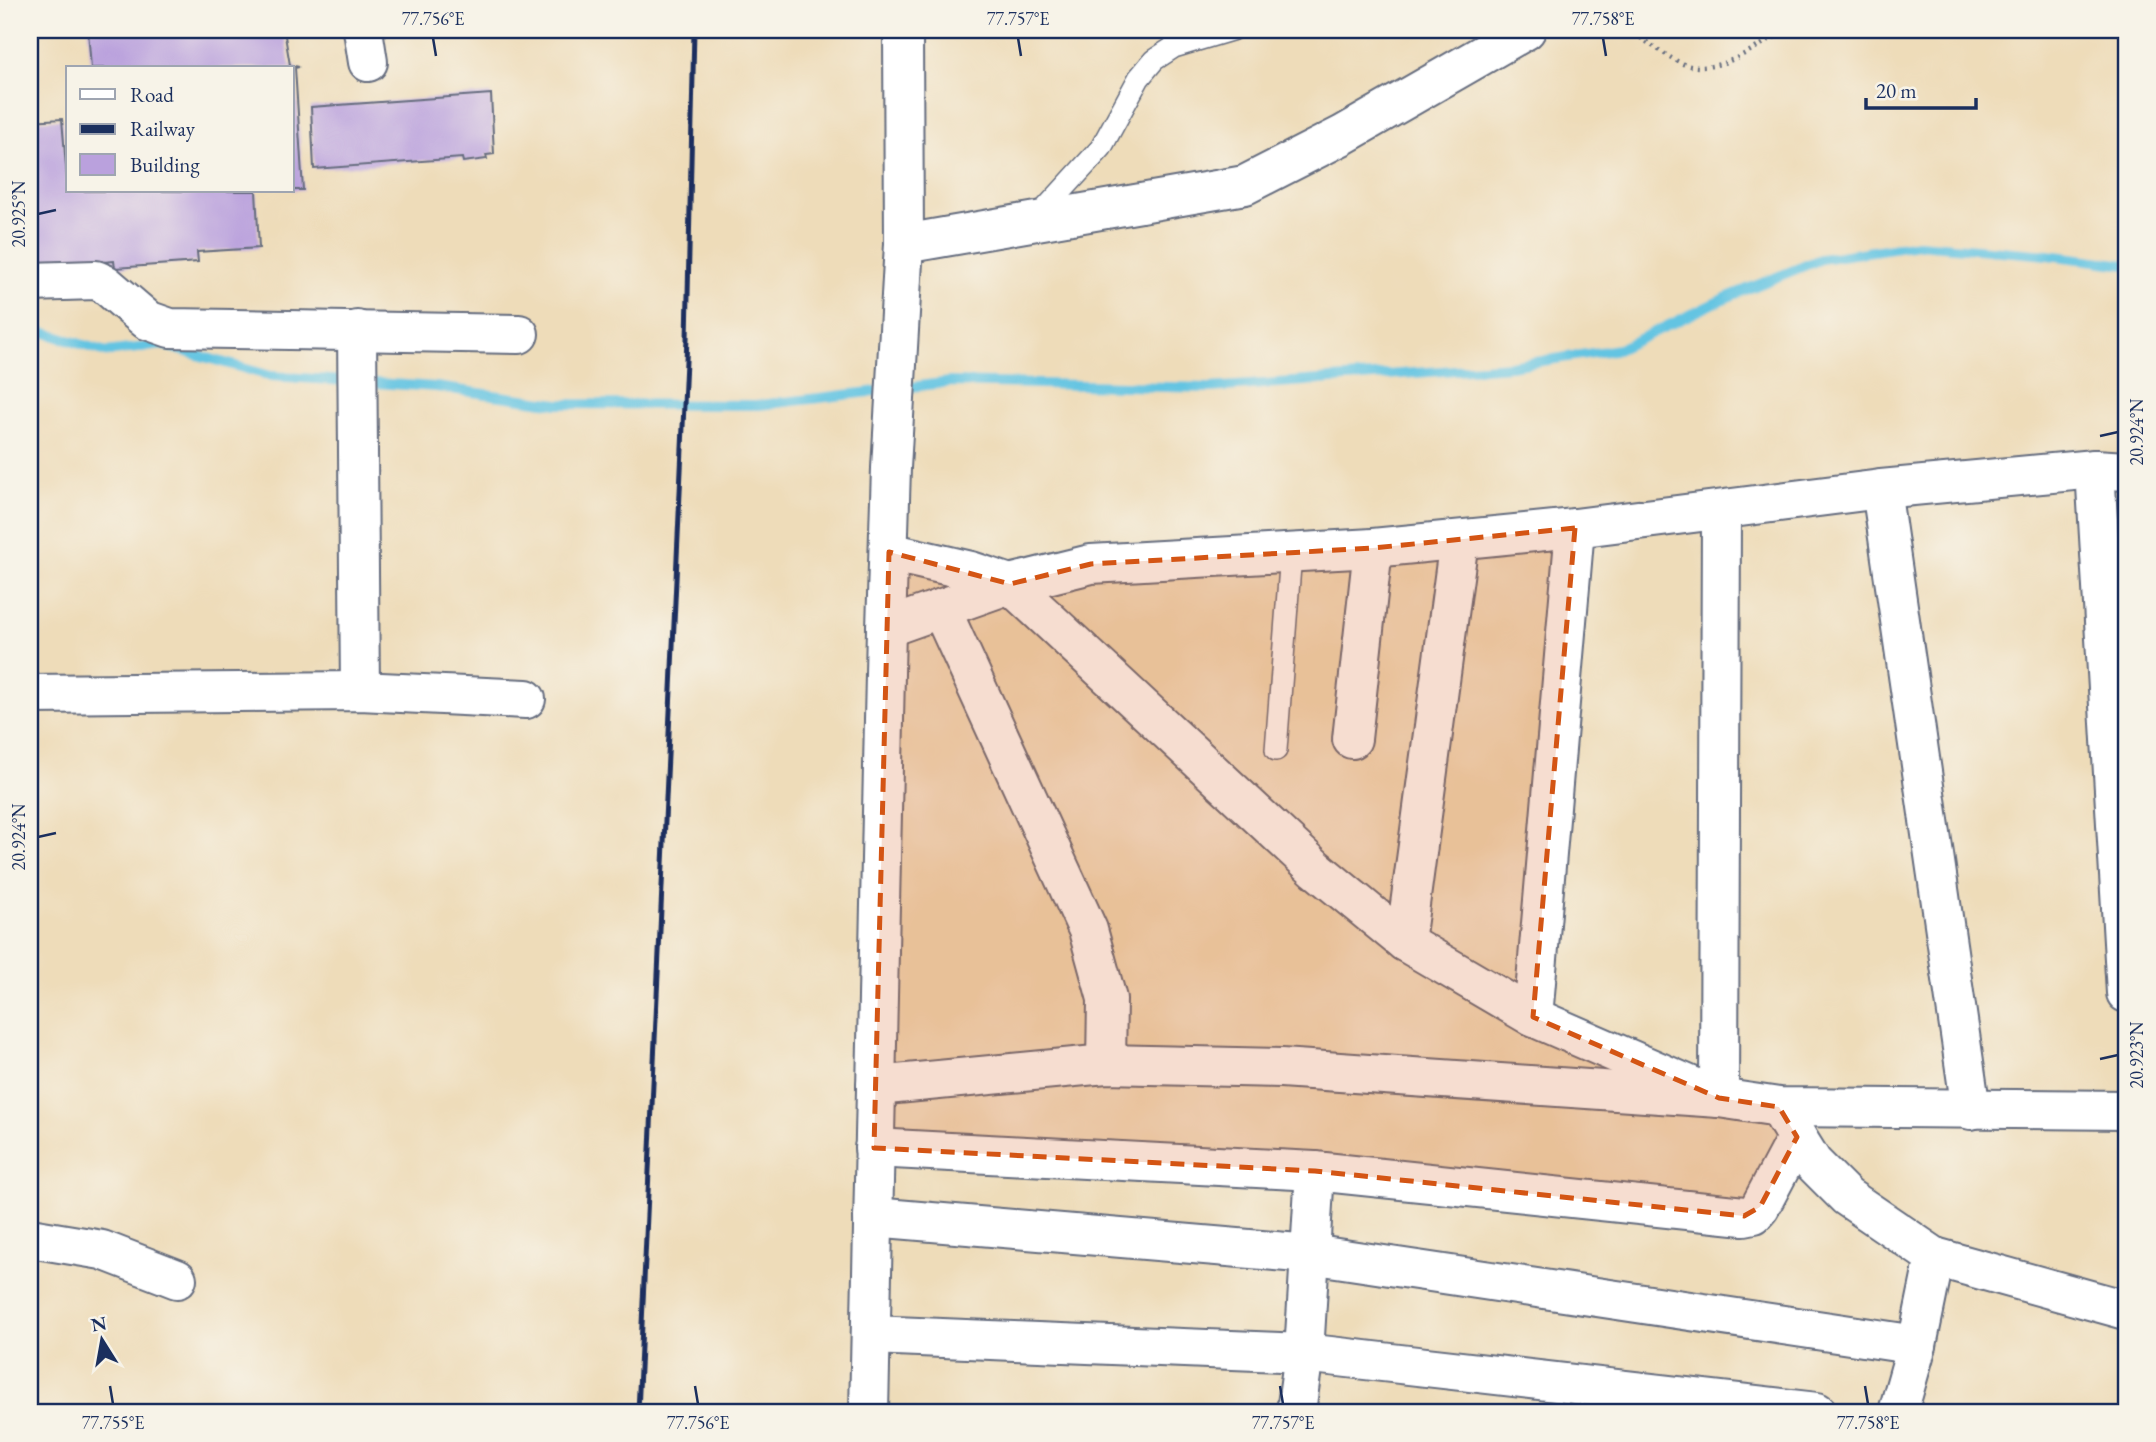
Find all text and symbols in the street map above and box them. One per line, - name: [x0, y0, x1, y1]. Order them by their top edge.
- text: 77.756°E: [402, 7, 464, 30]
- text: 77.757°E: [987, 7, 1049, 30]
- text: 77.758°E: [1572, 7, 1634, 30]
- legend: [66, 66, 294, 192]
- scale bar: [1866, 66, 1976, 110]
- text: 20 m: [1876, 77, 1917, 104]
- text: Road: [130, 81, 174, 108]
- text: Railway: [130, 115, 196, 142]
- text: Building: [130, 151, 200, 178]
- text: 20.925°N: [7, 180, 30, 247]
- text: 20.924°N: [2125, 398, 2148, 465]
- text: 20.924°N: [7, 803, 30, 870]
- text: 20.923°N: [2125, 1021, 2148, 1088]
- north arrow: [66, 1306, 136, 1376]
- text: N: [89, 1310, 109, 1338]
- text: 77.755°E: [82, 1411, 144, 1434]
- text: 77.756°E: [667, 1411, 729, 1434]
- text: 77.757°E: [1252, 1411, 1314, 1434]
- text: 77.758°E: [1837, 1411, 1899, 1434]

